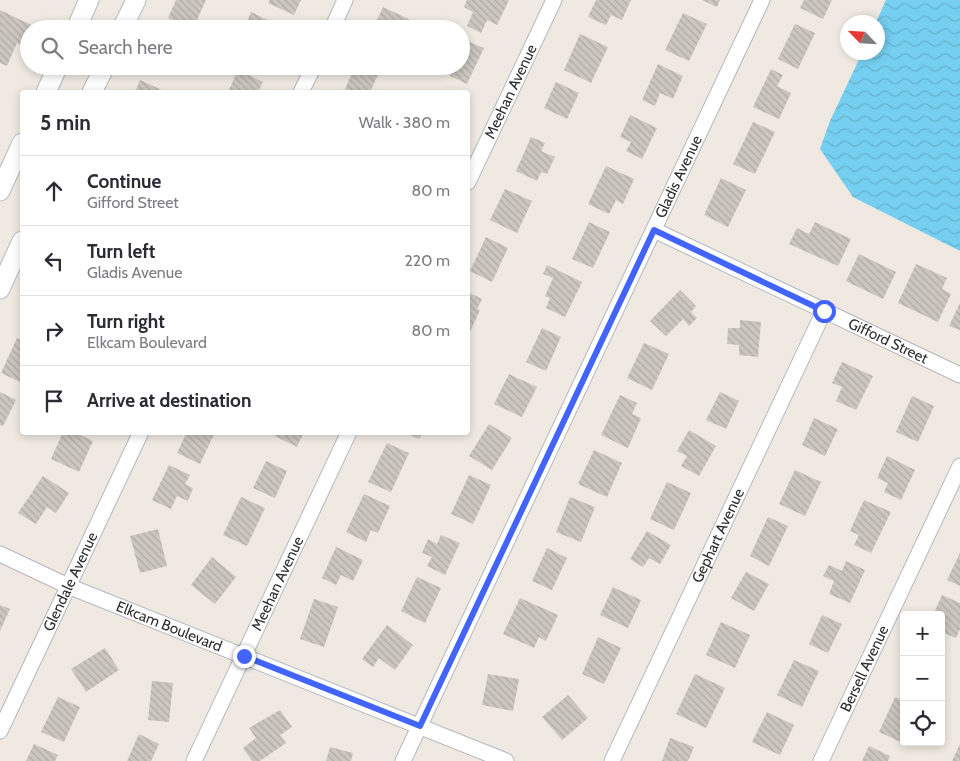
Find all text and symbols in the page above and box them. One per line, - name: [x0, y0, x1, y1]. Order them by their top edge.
- north arrow: [840, 15, 885, 60]
- search box: [20, 20, 470, 75]
- icon: search: [38, 34, 66, 62]
- text: Search here: [78, 36, 172, 59]
- street label: Meehan Avenue: [481, 41, 541, 142]
- text: 5 min: [40, 110, 91, 135]
- text: Walk · 380 m: [359, 113, 450, 132]
- street label: Gladis Avenue: [651, 132, 706, 221]
- text: Continue: [87, 170, 161, 193]
- icon: ahead: [40, 177, 68, 205]
- text: 80 m: [412, 181, 450, 200]
- text: Gifford Street: [87, 193, 179, 212]
- text: Turn left: [87, 240, 155, 263]
- icon: left: [40, 247, 68, 275]
- text: 220 m: [404, 251, 450, 270]
- text: Gladis Avenue: [87, 263, 182, 282]
- route start: [813, 300, 836, 323]
- text: Turn right: [87, 310, 165, 333]
- street label: Gifford Street: [845, 314, 931, 367]
- icon: right: [40, 317, 68, 345]
- text: 80 m: [412, 321, 450, 340]
- text: Elkcam Boulevard: [87, 333, 207, 352]
- icon: arrive: [40, 387, 68, 415]
- text: Arrive at destination: [87, 389, 251, 412]
- street label: Gephart Avenue: [688, 485, 748, 586]
- street label: Glendale Avenue: [39, 529, 102, 634]
- street label: Meehan Avenue: [248, 533, 308, 634]
- street label: Elkcam Boulevard: [114, 597, 225, 656]
- map controls: [900, 611, 945, 746]
- button: +: [900, 611, 945, 656]
- street label: Bersell Avenue: [836, 622, 893, 715]
- route end: [233, 645, 256, 668]
- button: −: [900, 656, 945, 701]
- button: locate: [900, 701, 945, 746]

